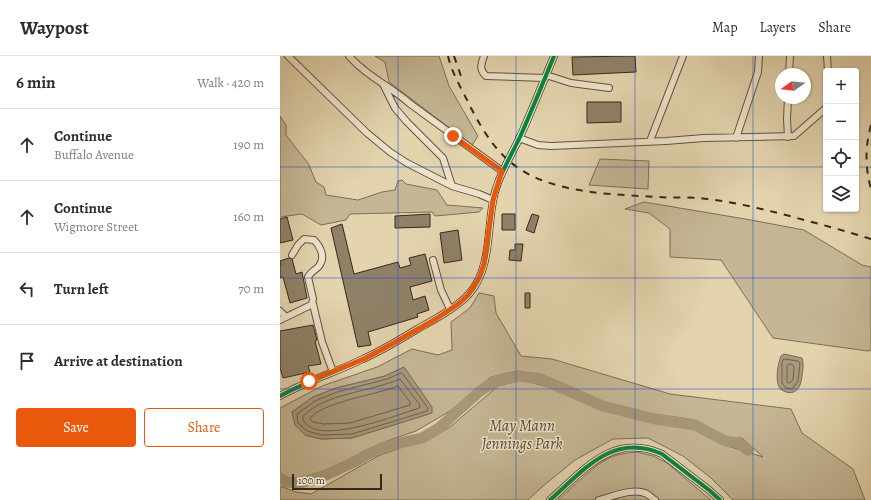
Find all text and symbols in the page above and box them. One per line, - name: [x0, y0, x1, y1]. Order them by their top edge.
- text: Waypost: [20, 15, 89, 41]
- text: Map: [712, 18, 738, 37]
- text: Layers: [760, 18, 796, 37]
- text: Share: [818, 18, 851, 37]
- north arrow: [775, 68, 811, 104]
- map controls: [823, 68, 859, 212]
- button: +: [823, 68, 859, 104]
- text: 6 min: [16, 71, 56, 94]
- text: Walk · 420 m: [197, 74, 264, 91]
- button: −: [823, 104, 859, 140]
- text: Continue: [54, 126, 112, 146]
- route end: [444, 127, 462, 145]
- icon: ahead: [16, 134, 38, 156]
- text: 190 m: [233, 136, 264, 153]
- button: locate: [823, 140, 859, 176]
- text: Buffalo Avenue: [54, 146, 134, 163]
- button: layers: [823, 176, 859, 212]
- text: Continue: [54, 198, 112, 218]
- icon: ahead: [16, 206, 38, 228]
- text: 160 m: [233, 208, 264, 225]
- text: Wigmore Street: [54, 218, 138, 235]
- icon: left: [16, 278, 38, 300]
- text: Turn left: [54, 279, 109, 299]
- text: 70 m: [238, 280, 264, 297]
- icon: arrive: [16, 350, 38, 372]
- text: Arrive at destination: [54, 351, 183, 371]
- route start: [300, 372, 318, 390]
- button: Save: [16, 408, 136, 447]
- button: Share: [144, 408, 264, 447]
- park label: May Mann Jennings Park: [480, 415, 563, 455]
- scale bar: [292, 472, 382, 491]
- text: 100 m: [298, 473, 325, 488]

